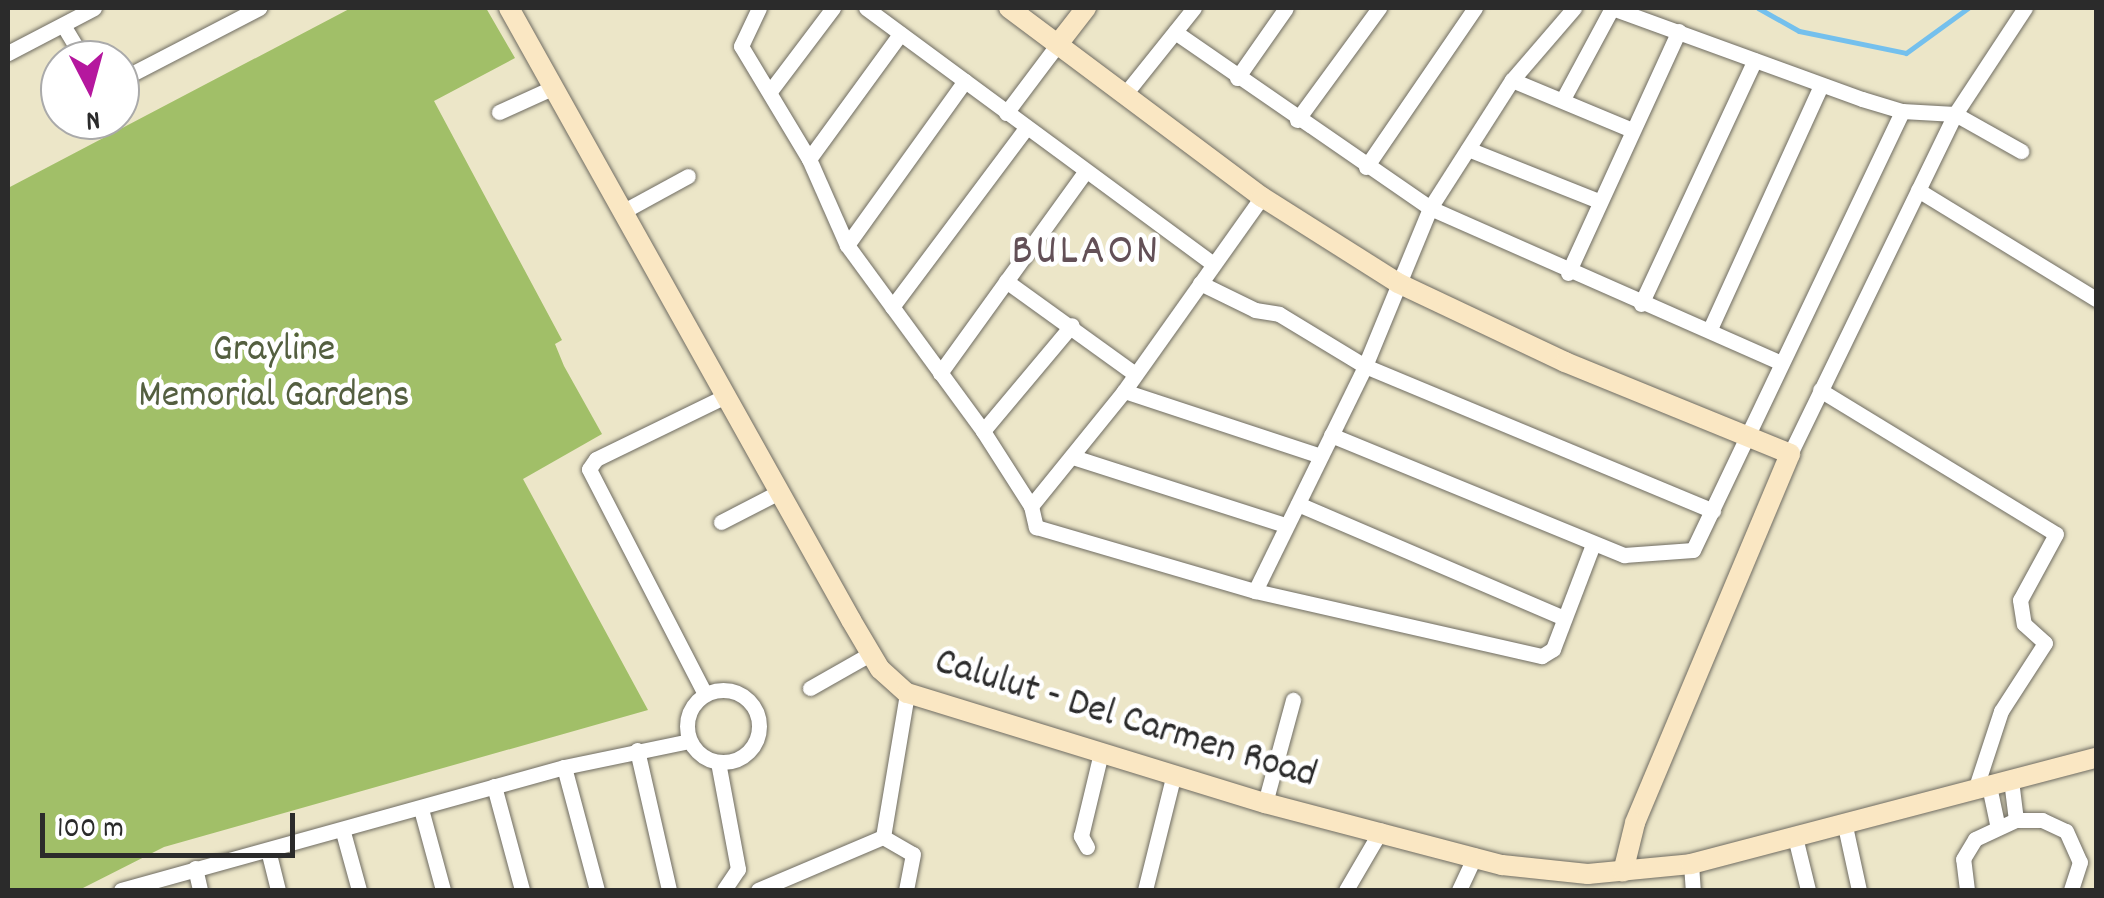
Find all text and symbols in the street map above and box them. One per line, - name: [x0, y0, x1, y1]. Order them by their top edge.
- north arrow: [40, 40, 140, 140]
- text: N: [84, 97, 102, 138]
- district label: BULAON: [1011, 227, 1161, 281]
- park label: Grayline Memorial Gardens: [138, 328, 410, 422]
- street label: Calulut - Del Carmen Road: [928, 640, 1322, 802]
- scale bar: [45, 793, 300, 855]
- text: 100 m: [57, 809, 124, 852]

